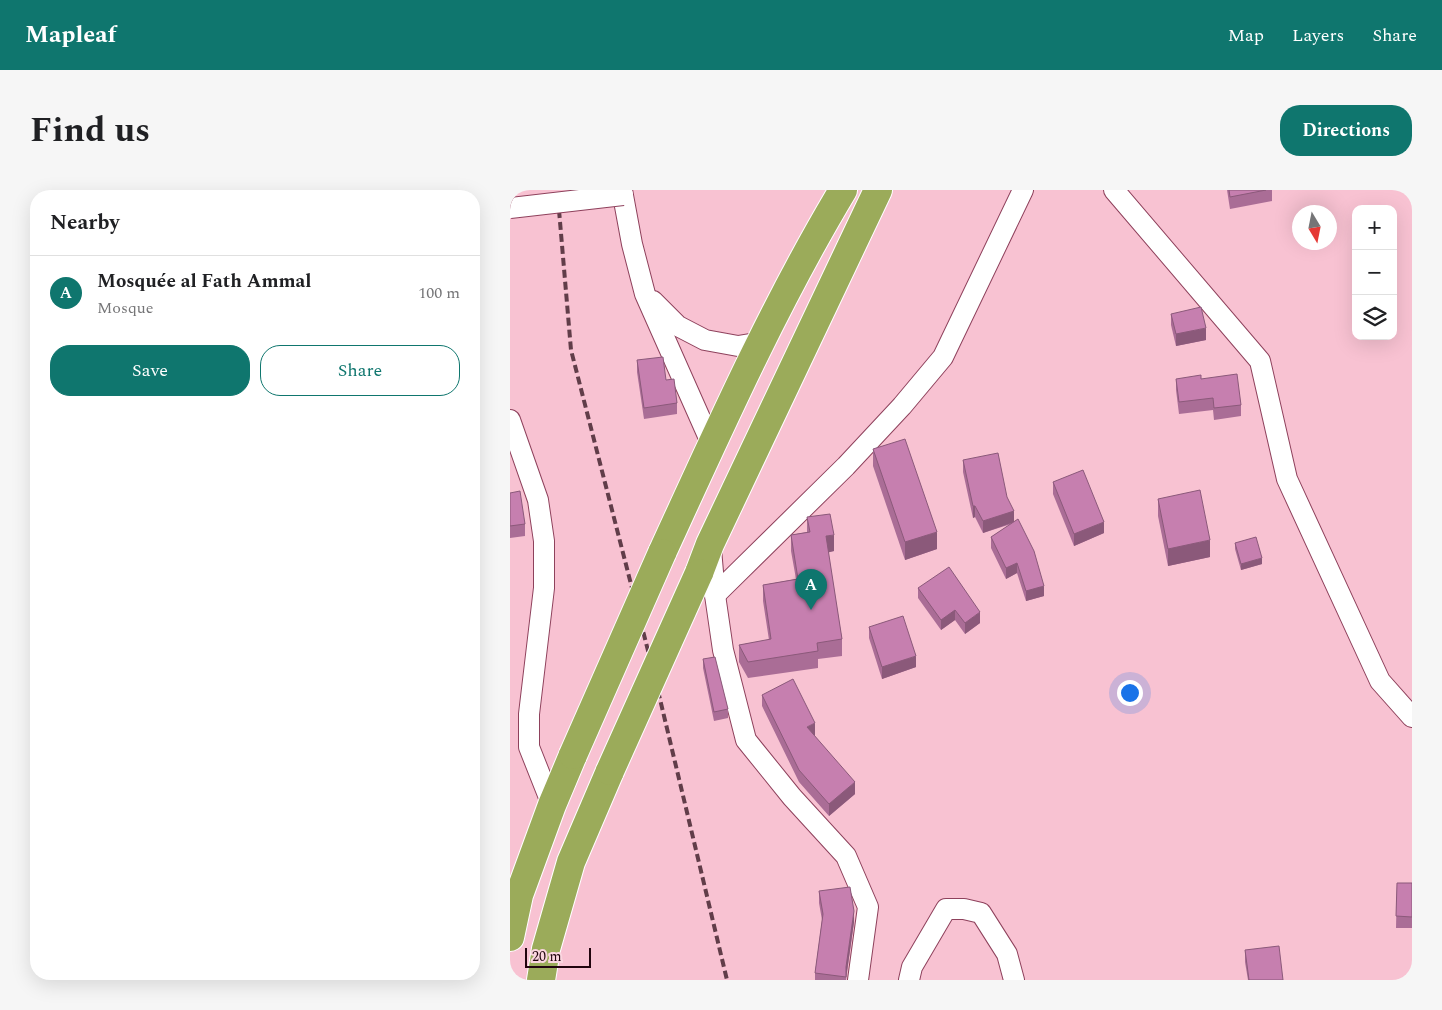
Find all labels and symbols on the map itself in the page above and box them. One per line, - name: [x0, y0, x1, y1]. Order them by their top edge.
- north arrow: [1292, 205, 1337, 250]
- pin: A: [795, 569, 827, 610]
- your location: [1117, 680, 1143, 706]
- scale bar: [525, 945, 591, 968]

